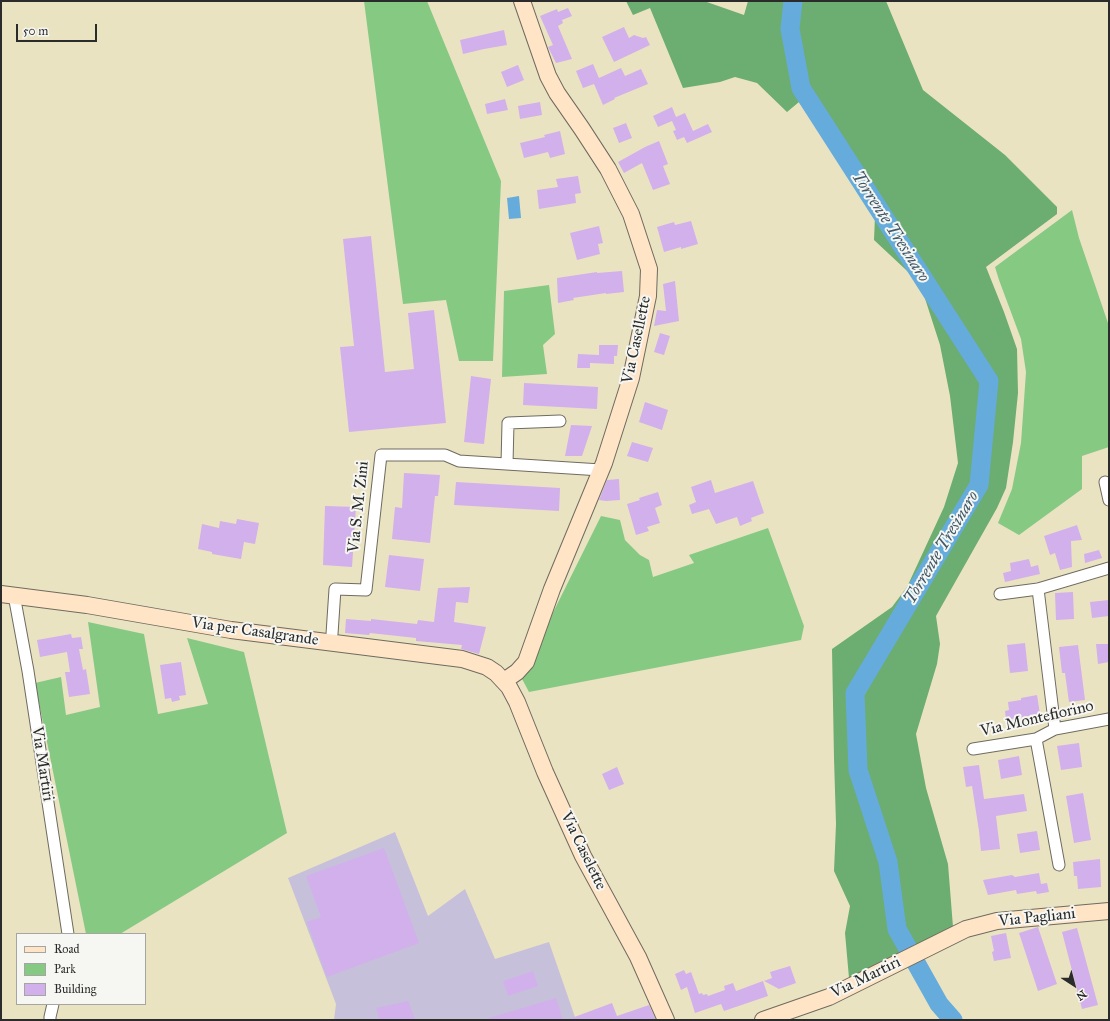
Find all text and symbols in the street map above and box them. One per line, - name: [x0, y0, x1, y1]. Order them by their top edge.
- scale bar: [18, 16, 99, 42]
- text: 50 m: [23, 24, 48, 38]
- water label: Torrente Tresinaro: [847, 168, 933, 286]
- street label: Via Casellette: [618, 294, 656, 386]
- street label: Via S. M. Zini: [345, 460, 373, 554]
- water label: Torrente Tresinaro: [900, 488, 984, 608]
- street label: Via per Casalgrande: [190, 614, 320, 650]
- street label: Via Montefiorino: [978, 697, 1096, 741]
- street label: Via Martiri: [27, 725, 57, 803]
- street label: Via Caselette: [556, 809, 610, 893]
- street label: Via Pagliani: [998, 904, 1076, 932]
- legend: [16, 933, 146, 1005]
- text: Road: [54, 942, 80, 956]
- street label: Via Martiri: [828, 953, 904, 1003]
- text: Park: [54, 962, 76, 976]
- north arrow: [1054, 965, 1094, 1005]
- text: Building: [54, 982, 96, 996]
- text: N: [1074, 987, 1089, 1003]

